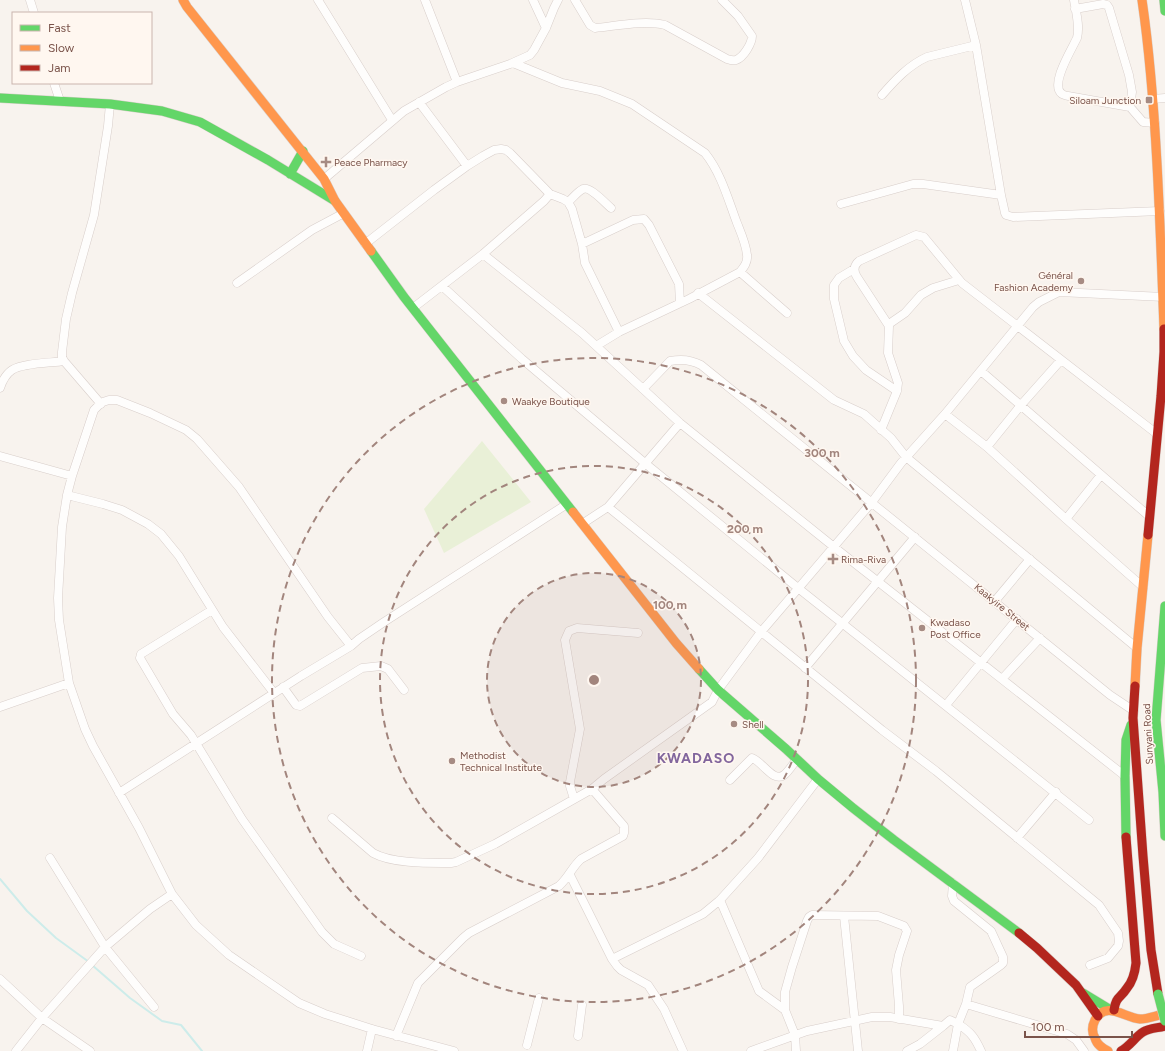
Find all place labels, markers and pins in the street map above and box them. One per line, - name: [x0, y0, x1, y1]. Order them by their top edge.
- place label: Siloam Junction: [1069, 94, 1141, 107]
- marker: Siloam Junction: [1144, 95, 1154, 105]
- place label: Peace Pharmacy: [334, 156, 408, 169]
- marker: Peace Pharmacy: [321, 157, 331, 167]
- place label: Général Fashion Academy: [994, 269, 1074, 294]
- marker: Général Fashion Academy: [1076, 276, 1086, 286]
- place label: Waakye Boutique: [512, 395, 590, 408]
- marker: Waakye Boutique: [499, 396, 509, 406]
- place label: Rima-Riva: [841, 553, 886, 566]
- marker: Rima-Riva: [828, 554, 838, 564]
- place label: Kwadaso Post Office: [930, 616, 981, 641]
- marker: Kwadaso Post Office: [917, 623, 927, 633]
- centre of rings: [587, 673, 601, 687]
- place label: Shell: [742, 718, 764, 731]
- marker: Shell: [729, 719, 739, 729]
- place label: Methodist Technical Institute: [460, 749, 543, 774]
- marker: Methodist Technical Institute: [447, 756, 457, 766]

